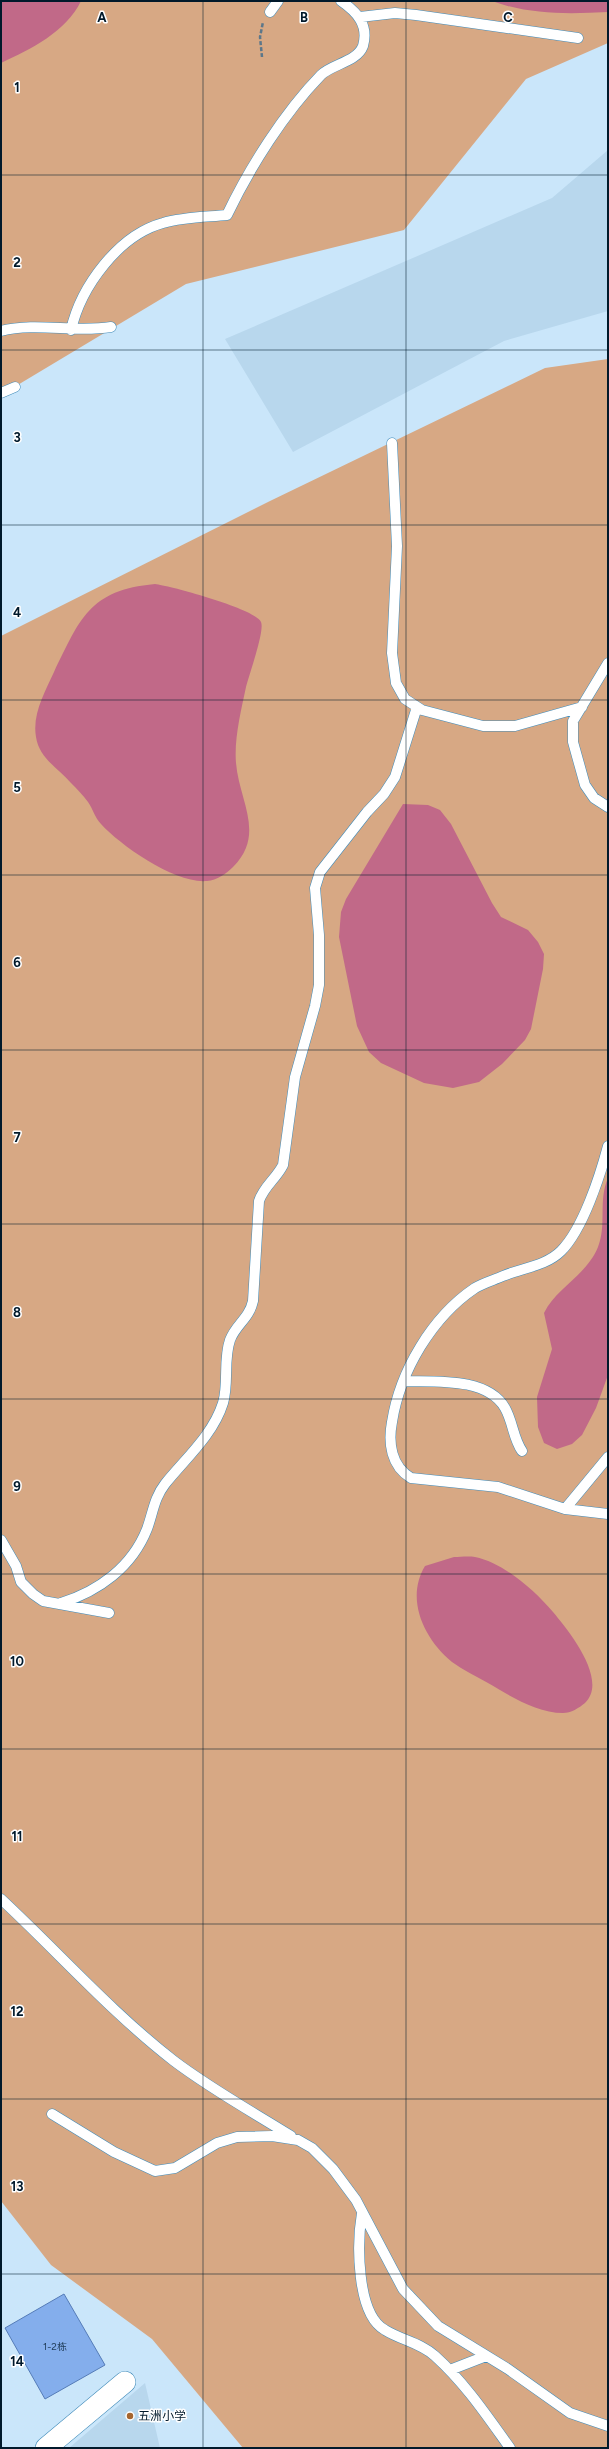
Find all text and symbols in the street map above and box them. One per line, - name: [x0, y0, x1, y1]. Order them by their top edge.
- text: A: [97, 10, 107, 25]
- text: B: [300, 10, 308, 25]
- text: C: [503, 10, 513, 25]
- text: 1: [14, 80, 20, 95]
- text: 2: [13, 255, 21, 270]
- text: 3: [13, 430, 21, 445]
- text: 4: [13, 605, 21, 620]
- text: 5: [13, 780, 21, 795]
- text: 6: [13, 955, 21, 970]
- text: 7: [13, 1130, 21, 1145]
- text: 8: [13, 1305, 21, 1320]
- text: 9: [13, 1479, 21, 1494]
- text: 10: [10, 1654, 24, 1669]
- text: 11: [12, 1829, 22, 1844]
- text: 12: [10, 2004, 24, 2019]
- text: 13: [11, 2179, 23, 2194]
- house number: 1-2栋: [43, 2340, 67, 2353]
- text: 14: [10, 2354, 24, 2369]
- place label: 五洲小学: [138, 2409, 186, 2423]
- marker: 五洲小学: [125, 2411, 135, 2421]

